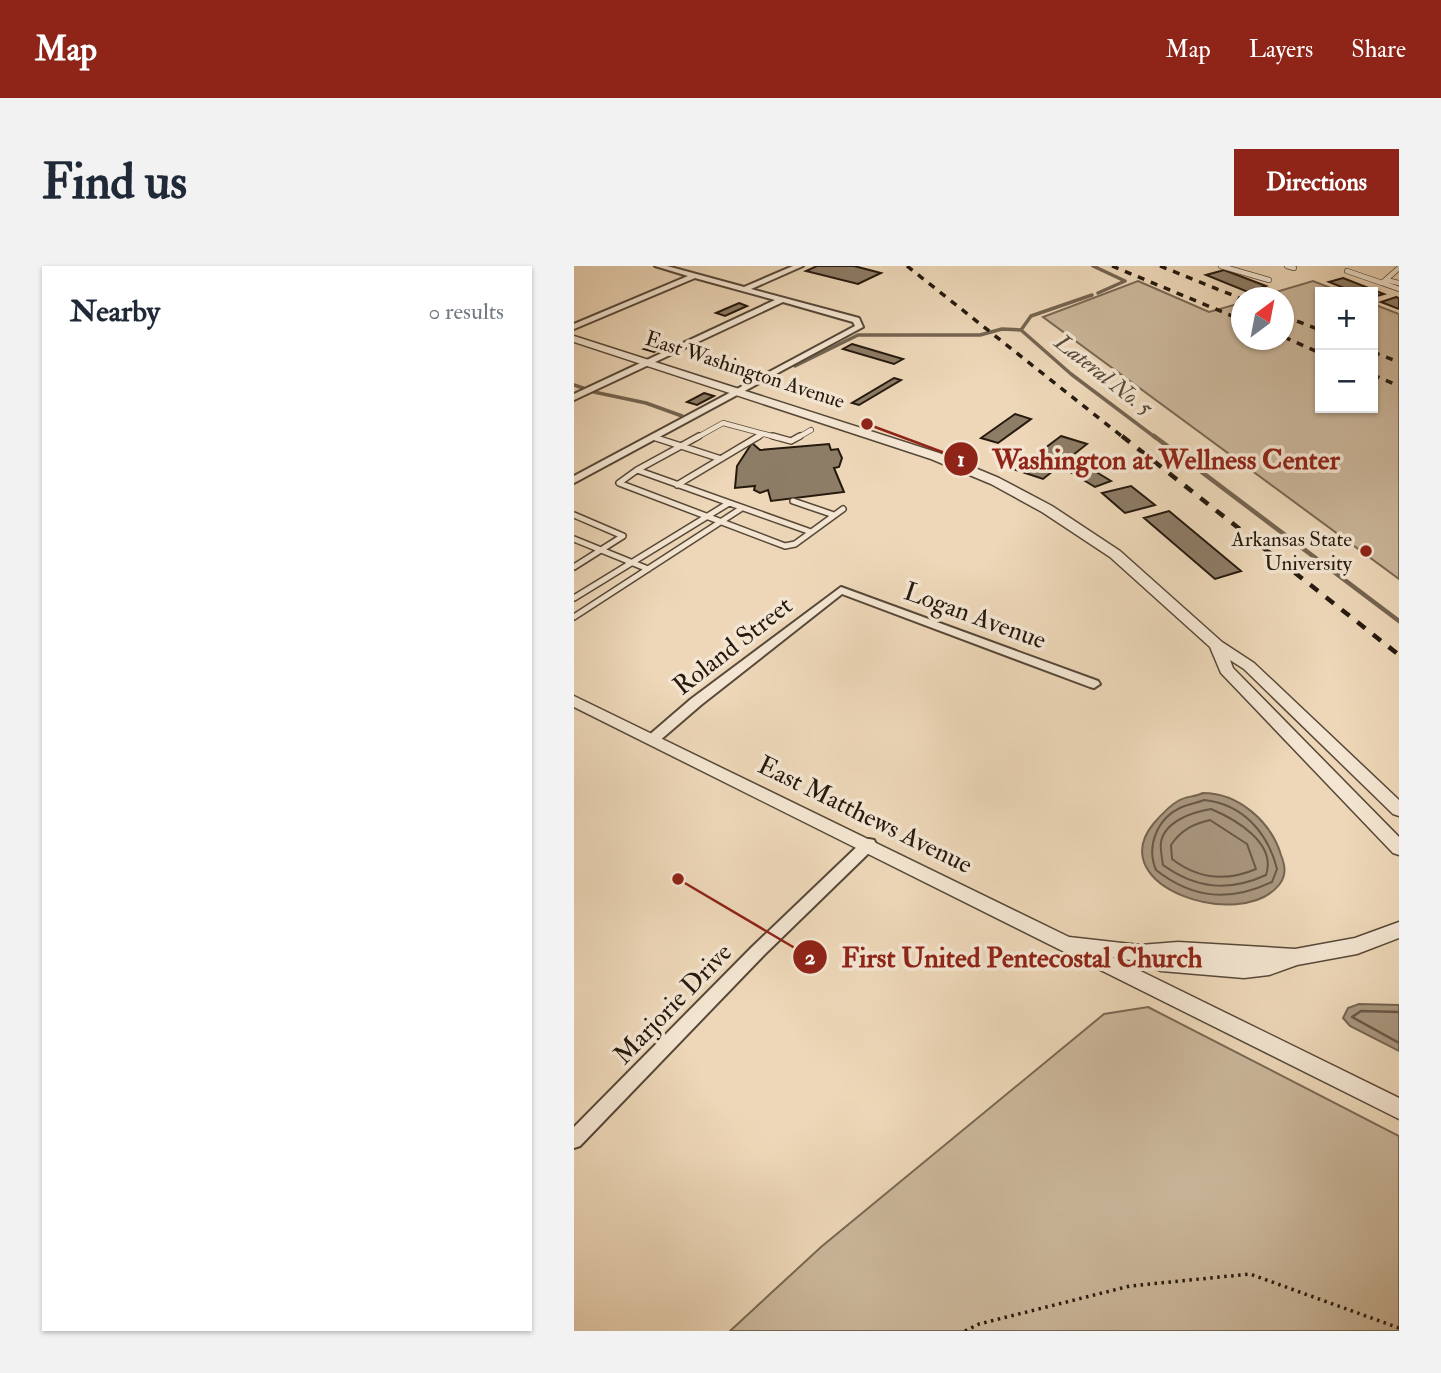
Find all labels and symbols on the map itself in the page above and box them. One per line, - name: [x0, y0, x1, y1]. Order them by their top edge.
- north arrow: [1231, 287, 1294, 350]
- street label: East Washington Avenue: [642, 325, 848, 415]
- water label: Lateral No. 5: [1048, 327, 1159, 422]
- callout: Washington at Wellness Center: [943, 434, 1354, 483]
- text: Washington at Wellness Center: [991, 443, 1340, 478]
- text: 1: [957, 446, 965, 473]
- place label: Arkansas State University: [1230, 526, 1353, 577]
- marker: Arkansas State University: [1358, 543, 1374, 559]
- street label: Logan Avenue: [899, 575, 1051, 657]
- street label: Roland Street: [667, 590, 799, 702]
- street label: East Matthews Avenue: [752, 749, 978, 881]
- callout: First United Pentecostal Church: [792, 932, 1216, 981]
- street label: Marjorie Drive: [607, 937, 739, 1071]
- text: First United Pentecostal Church: [842, 941, 1203, 976]
- text: 2: [805, 944, 816, 971]

